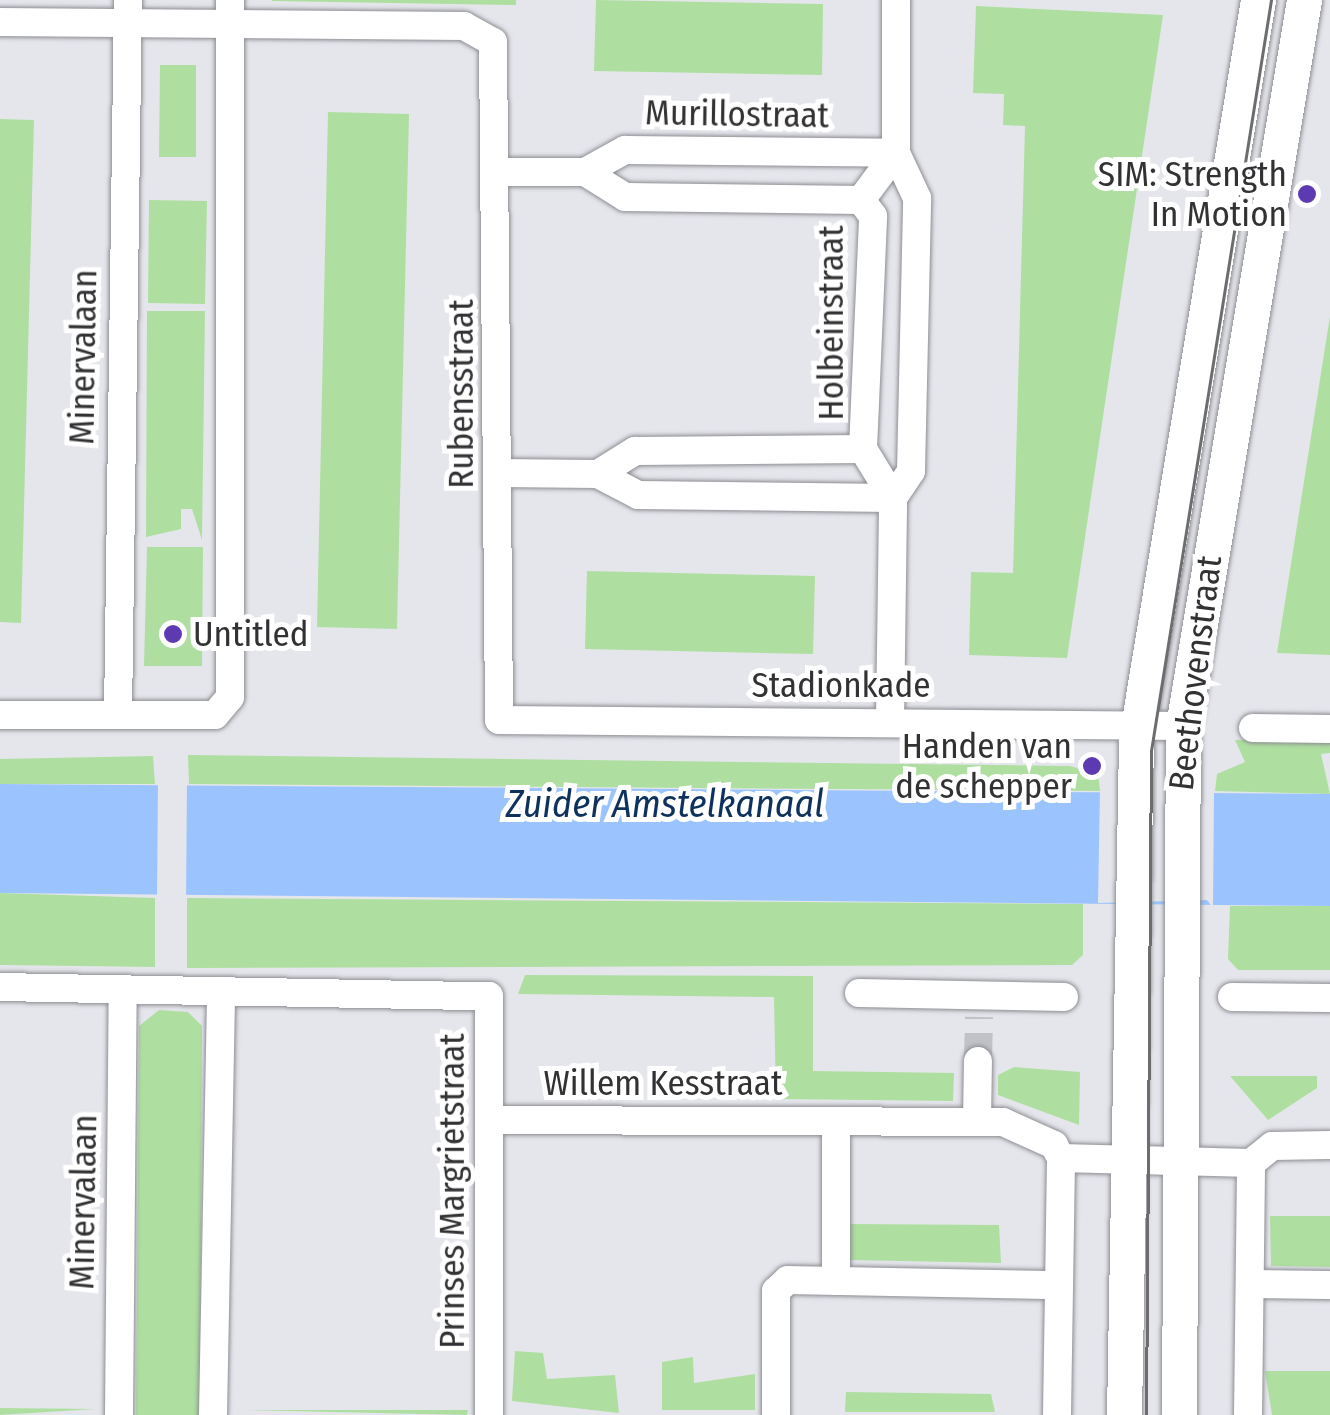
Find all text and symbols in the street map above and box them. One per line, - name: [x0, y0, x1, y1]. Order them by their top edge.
- street label: Murillostraat: [645, 91, 829, 137]
- place label: SIM: Strength In Motion: [1098, 153, 1287, 235]
- marker: SIM: Strength In Motion: [1296, 183, 1318, 205]
- street label: Holbeinstraat: [810, 225, 852, 421]
- street label: Minervalaan: [60, 269, 106, 445]
- street label: Rubensstraat: [440, 299, 482, 489]
- street label: Beethovenstraat: [1160, 553, 1230, 793]
- place label: Untitled: [193, 613, 308, 655]
- marker: Untitled: [162, 623, 184, 645]
- street label: Stadionkade: [751, 664, 931, 706]
- place label: Handen van de schepper: [895, 725, 1072, 807]
- marker: Handen van de schepper: [1081, 755, 1103, 777]
- water label: Zuider Amstelkanaal: [506, 782, 824, 828]
- street label: Prinses Margrietstraat: [431, 1033, 473, 1349]
- street label: Willem Kesstraat: [544, 1062, 782, 1104]
- street label: Minervalaan: [60, 1114, 106, 1290]

